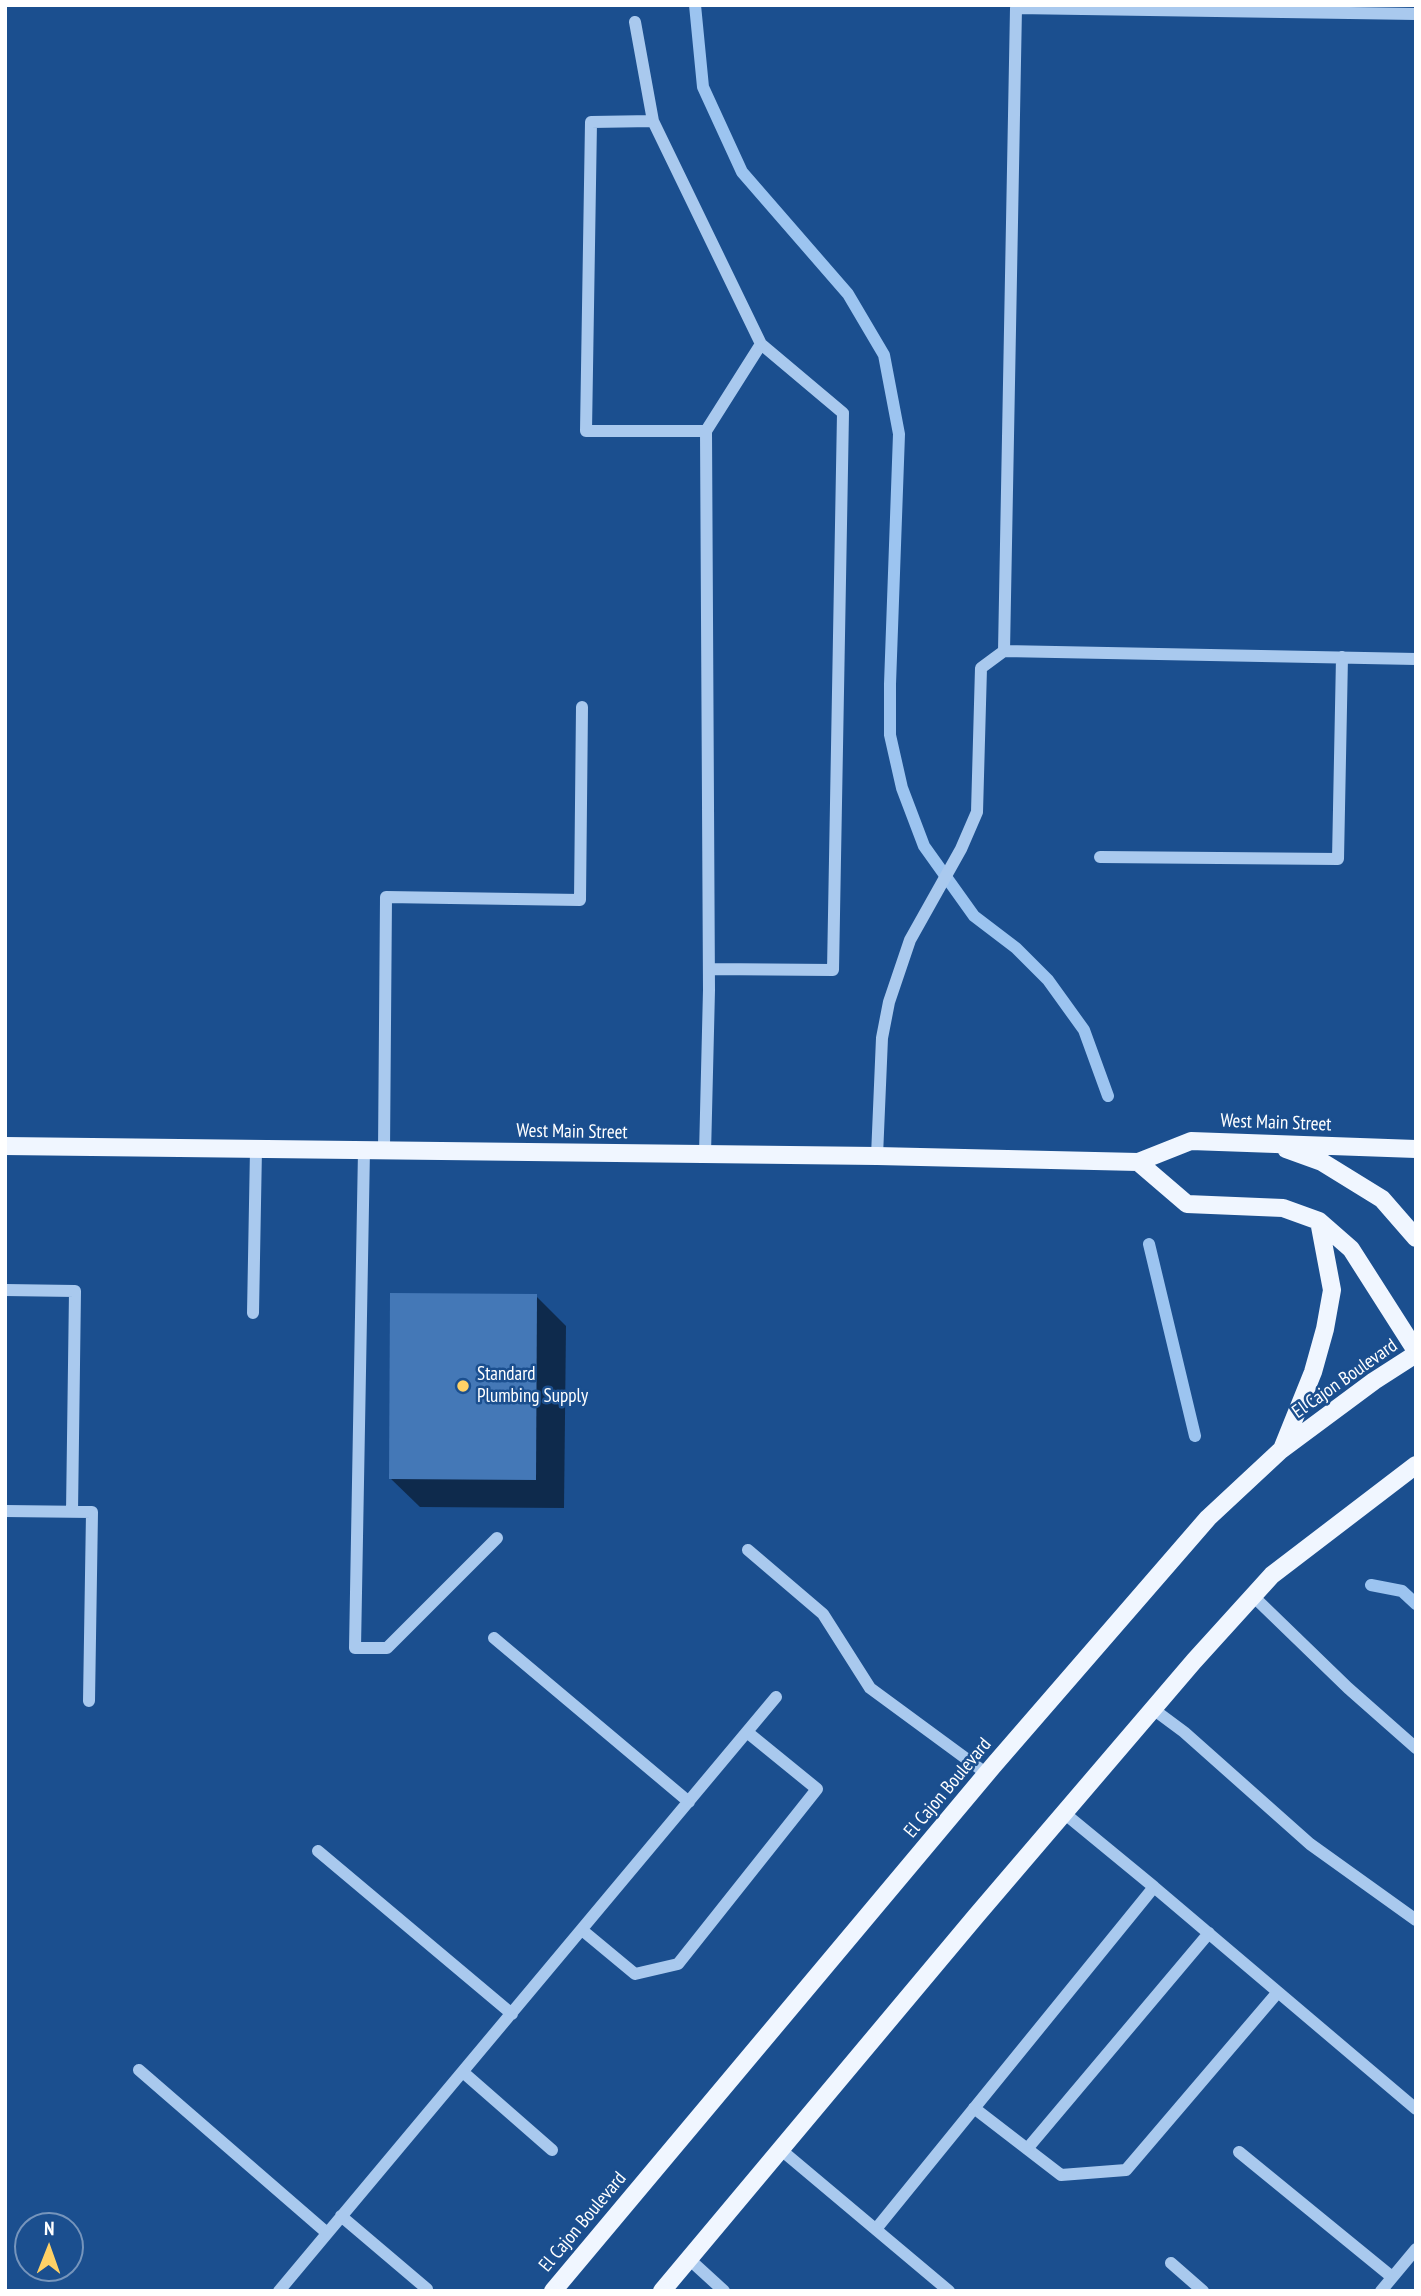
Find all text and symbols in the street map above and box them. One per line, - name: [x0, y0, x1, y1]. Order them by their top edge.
- street label: West Main Street: [1220, 1110, 1332, 1136]
- street label: West Main Street: [516, 1120, 628, 1144]
- street label: El Cajon Boulevard: [1288, 1334, 1402, 1424]
- place label: Standard Plumbing Supply: [477, 1364, 588, 1408]
- marker: Standard Plumbing Supply: [455, 1378, 471, 1394]
- street label: El Cajon Boulevard: [900, 1734, 996, 1842]
- street label: El Cajon Boulevard: [535, 2168, 631, 2276]
- north arrow: [14, 2212, 84, 2282]
- text: N: [44, 2216, 55, 2240]

